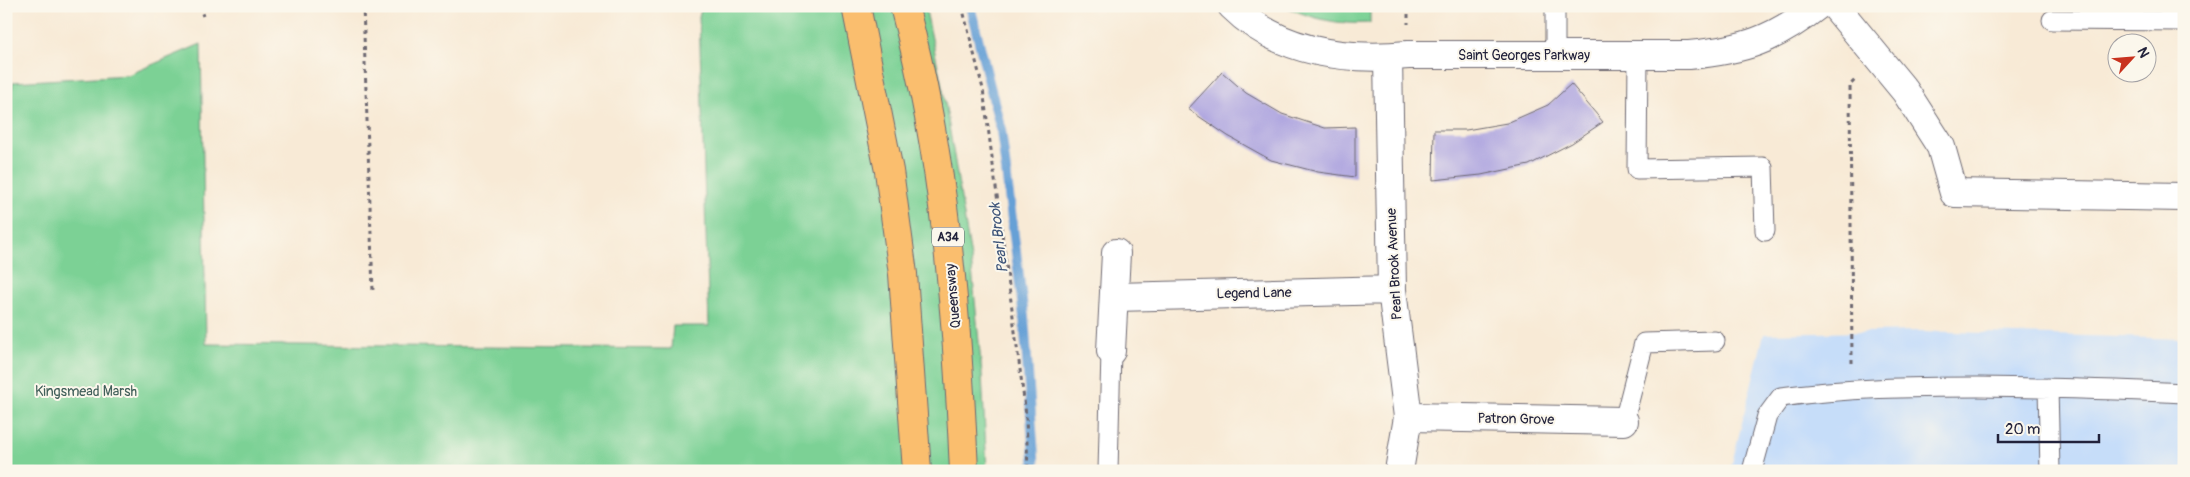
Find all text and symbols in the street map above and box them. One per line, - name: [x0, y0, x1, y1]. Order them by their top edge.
- north arrow: [2108, 32, 2158, 82]
- text: N: [2134, 45, 2153, 61]
- street label: Saint Georges Parkway: [1458, 47, 1590, 64]
- water label: Pearl Brook: [985, 200, 1013, 274]
- street label: Pearl Brook Avenue: [1383, 207, 1405, 320]
- road number: A34: [932, 228, 964, 246]
- street label: Queensway: [942, 263, 964, 329]
- street label: Legend Lane: [1216, 284, 1292, 302]
- park label: Kingsmead Marsh: [35, 383, 137, 400]
- street label: Patron Grove: [1478, 410, 1555, 428]
- scale bar: [1998, 412, 2099, 444]
- text: 20 m: [2005, 420, 2040, 439]

